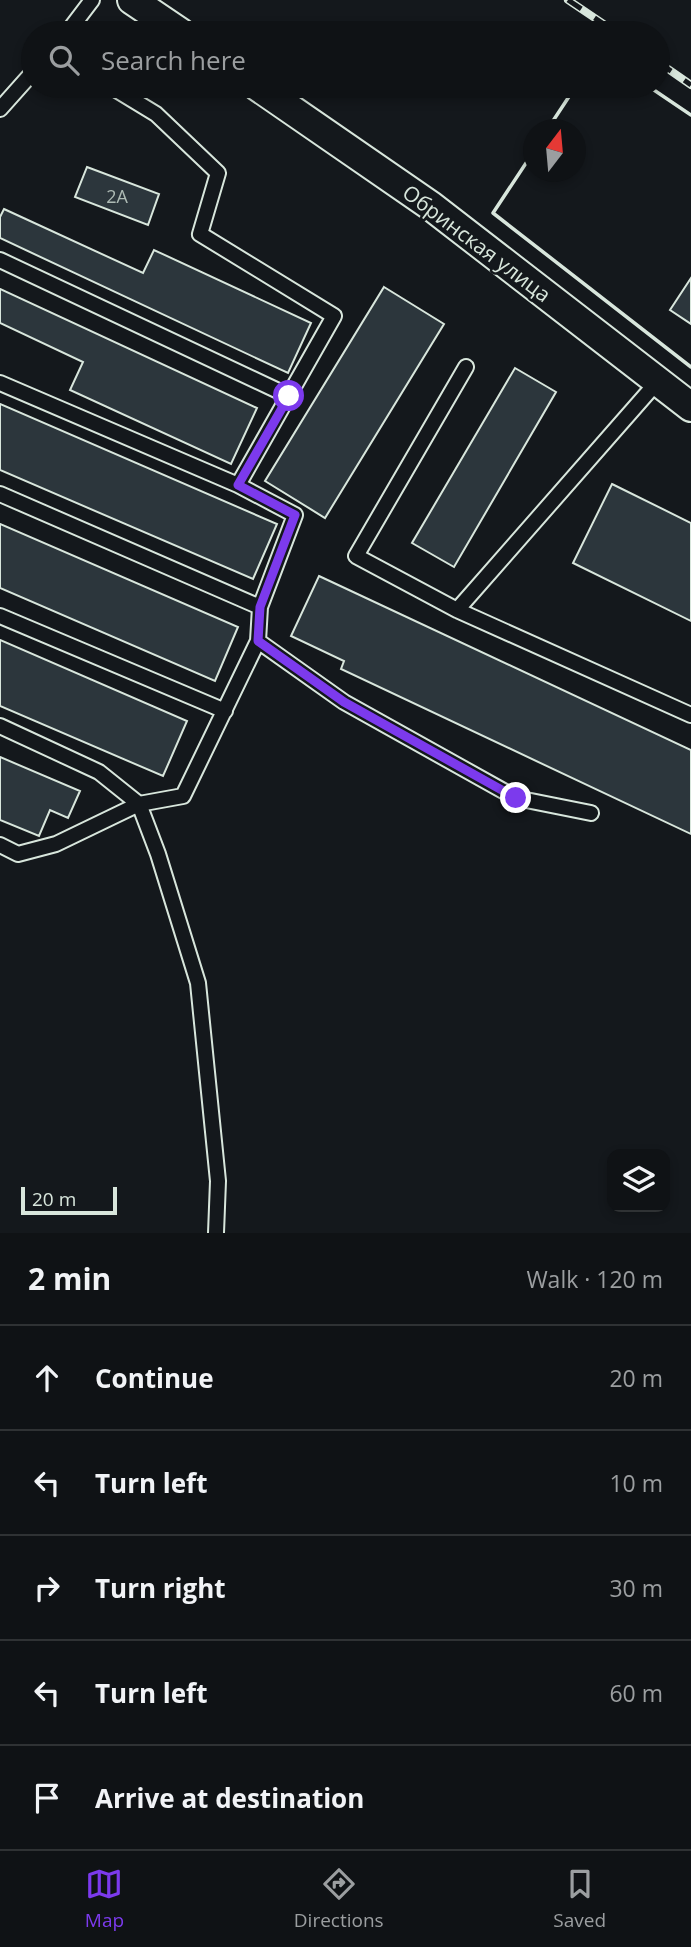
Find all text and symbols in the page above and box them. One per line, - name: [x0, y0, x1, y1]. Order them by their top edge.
- search box: [21, 21, 670, 98]
- icon: search: [45, 41, 83, 79]
- text: Search here: [101, 42, 246, 78]
- north arrow: [523, 119, 586, 182]
- street label: Обринская улица: [397, 178, 557, 308]
- house number: 2А: [106, 184, 128, 208]
- route start: [273, 380, 304, 411]
- route end: [500, 782, 531, 813]
- map controls: [607, 1149, 670, 1212]
- button: layers: [607, 1149, 670, 1212]
- scale bar: [21, 1184, 117, 1216]
- text: 20 m: [32, 1186, 76, 1212]
- text: 2 min: [28, 1258, 111, 1299]
- text: Walk · 120 m: [526, 1263, 663, 1295]
- icon: ahead: [28, 1359, 66, 1397]
- text: Continue: [95, 1360, 214, 1396]
- text: 20 m: [609, 1362, 663, 1394]
- icon: left: [28, 1464, 66, 1502]
- text: Turn left: [95, 1465, 207, 1501]
- text: 10 m: [609, 1467, 663, 1499]
- icon: right: [28, 1569, 66, 1607]
- text: Turn right: [95, 1570, 226, 1606]
- text: 30 m: [609, 1572, 663, 1604]
- icon: left: [28, 1674, 66, 1712]
- text: Turn left: [95, 1675, 207, 1711]
- text: 60 m: [609, 1677, 663, 1709]
- icon: arrive: [28, 1779, 66, 1817]
- text: Arrive at destination: [95, 1780, 364, 1816]
- tab: Map: [85, 1865, 124, 1933]
- tab: Directions: [294, 1865, 384, 1933]
- tab: Saved: [553, 1865, 606, 1933]

